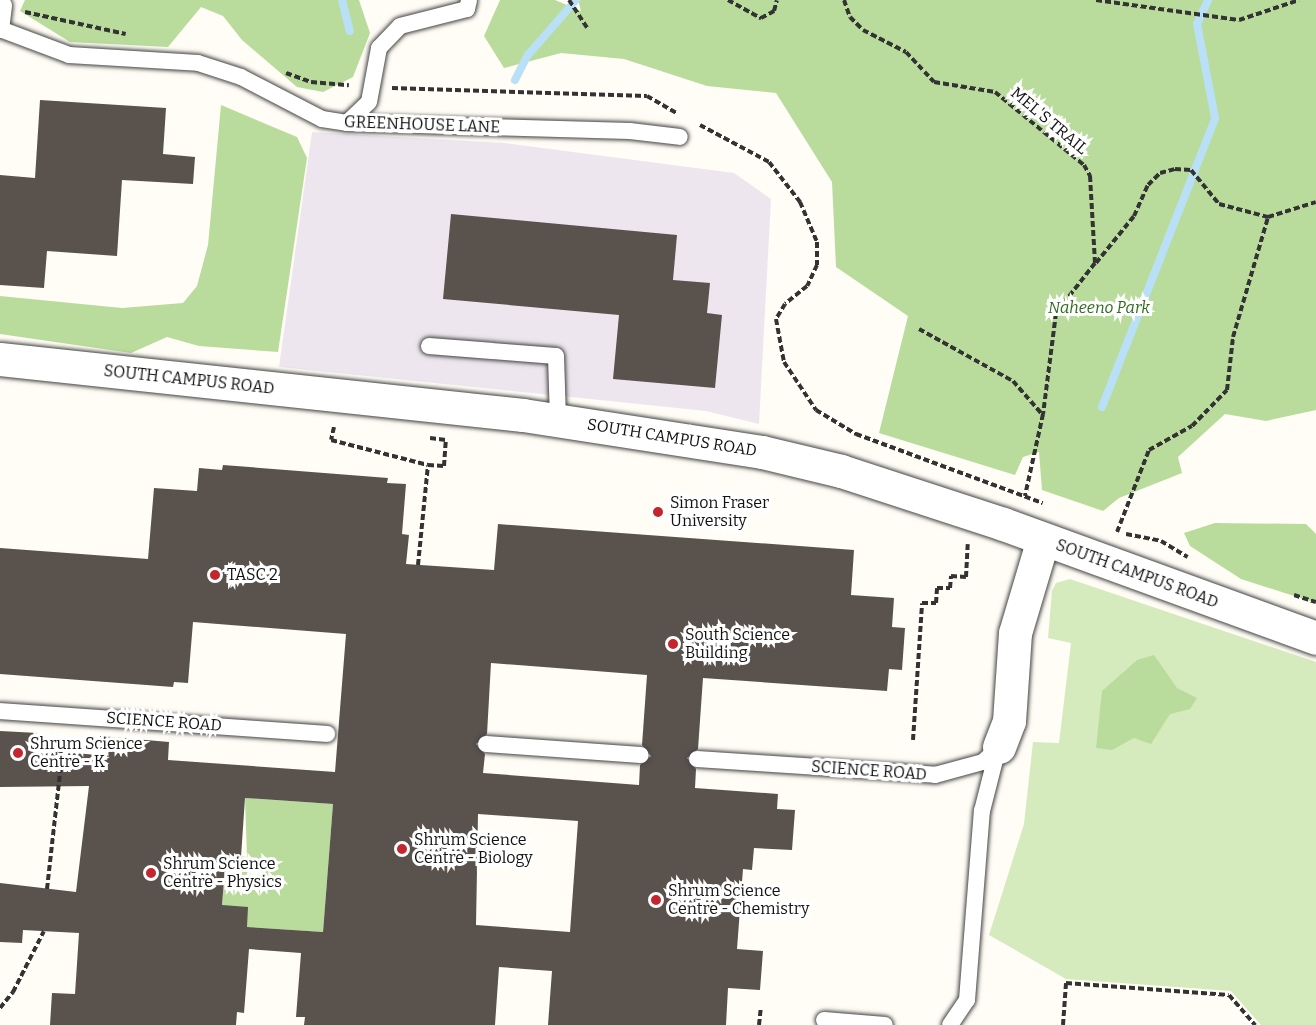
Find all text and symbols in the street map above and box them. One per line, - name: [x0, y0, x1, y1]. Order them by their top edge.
- street label: MEL'S TRAIL: [1007, 83, 1091, 159]
- street label: GREENHOUSE LANE: [344, 113, 500, 137]
- park label: Naheeno Park: [1048, 298, 1150, 318]
- street label: SOUTH CAMPUS ROAD: [103, 361, 275, 399]
- street label: SOUTH CAMPUS ROAD: [586, 415, 758, 461]
- place label: Simon Fraser University: [670, 493, 769, 531]
- marker: Simon Fraser University: [651, 505, 665, 519]
- street label: SOUTH CAMPUS ROAD: [1053, 536, 1221, 612]
- place label: TASC 2: [227, 565, 278, 585]
- marker: TASC 2: [208, 568, 222, 582]
- place label: South Science Building: [685, 625, 790, 663]
- marker: South Science Building: [666, 637, 680, 651]
- street label: SCIENCE ROAD: [106, 708, 222, 736]
- place label: Shrum Science Centre - K: [30, 734, 143, 772]
- marker: Shrum Science Centre - K: [11, 746, 25, 760]
- street label: SCIENCE ROAD: [811, 757, 927, 785]
- place label: Shrum Science Centre - Biology: [414, 830, 533, 868]
- marker: Shrum Science Centre - Biology: [395, 842, 409, 856]
- place label: Shrum Science Centre - Physics: [163, 854, 282, 892]
- marker: Shrum Science Centre - Physics: [144, 866, 158, 880]
- place label: Shrum Science Centre - Chemistry: [668, 881, 810, 919]
- marker: Shrum Science Centre - Chemistry: [649, 893, 663, 907]

